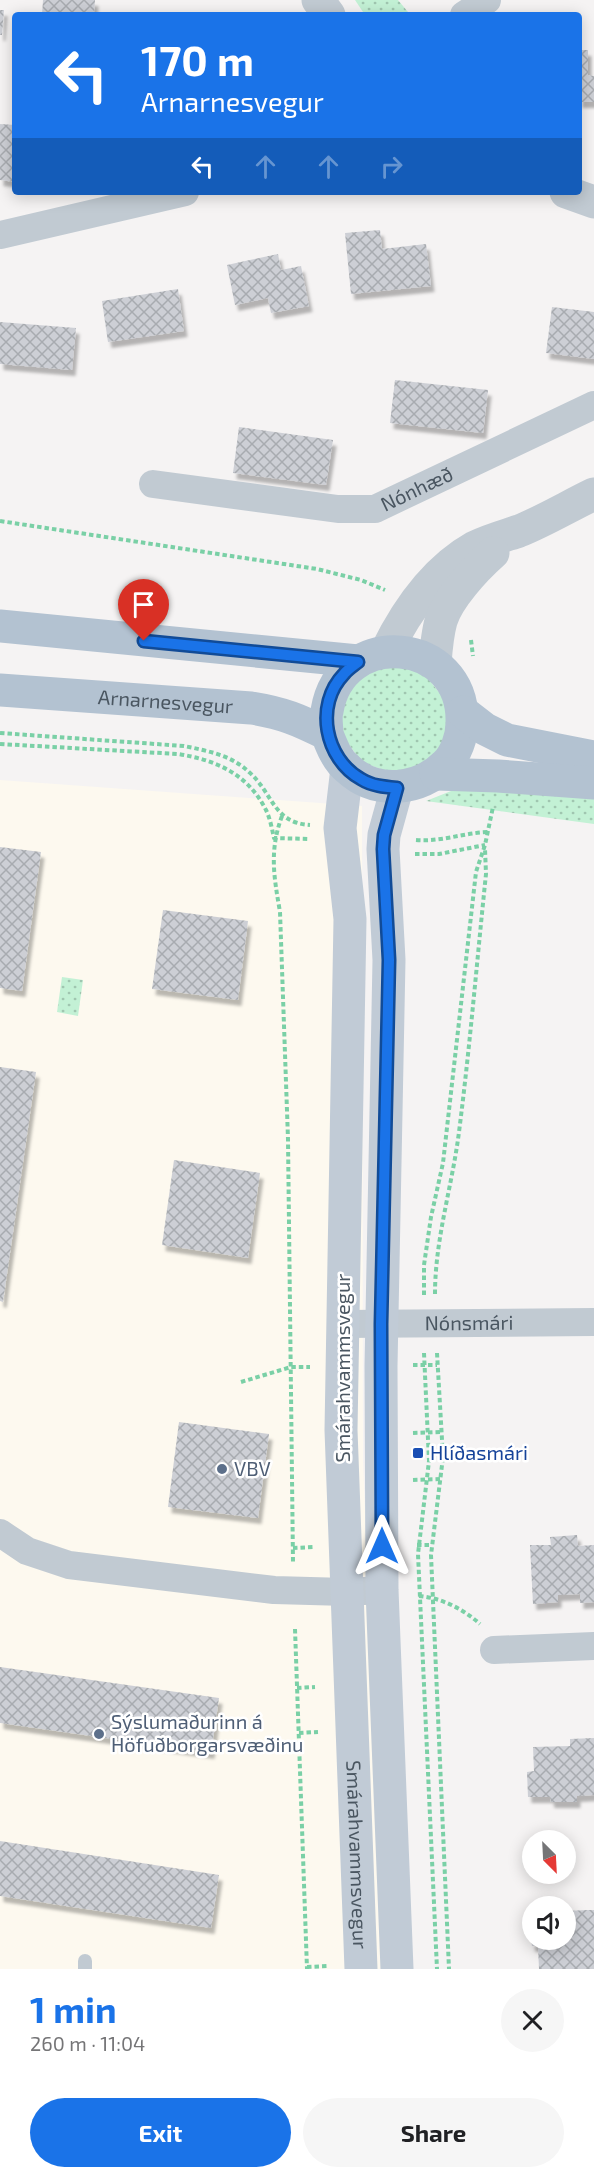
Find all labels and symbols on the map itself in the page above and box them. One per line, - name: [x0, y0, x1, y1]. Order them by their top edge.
- street label: Nónhæð: [376, 461, 456, 516]
- pin: [118, 579, 169, 641]
- street label: Arnarnesvegur: [97, 684, 234, 718]
- street label: Smárahvammsvegur: [330, 1274, 354, 1462]
- street label: Nónsmári: [424, 1310, 513, 1334]
- place label: Hlíðasmári: [430, 1440, 528, 1464]
- marker: Hlíðasmári: [411, 1446, 425, 1460]
- place label: VBV: [234, 1456, 271, 1480]
- marker: VBV: [215, 1462, 229, 1476]
- position arrow: [350, 1514, 414, 1578]
- place label: Sýslumaðurinn á Höfuðborgarsvæðinu: [111, 1709, 304, 1756]
- marker: Sýslumaðurinn á Höfuðborgarsvæðinu: [92, 1727, 106, 1741]
- street label: Smárahvammsvegur: [342, 1760, 373, 1949]
- north arrow: [522, 1830, 576, 1884]

